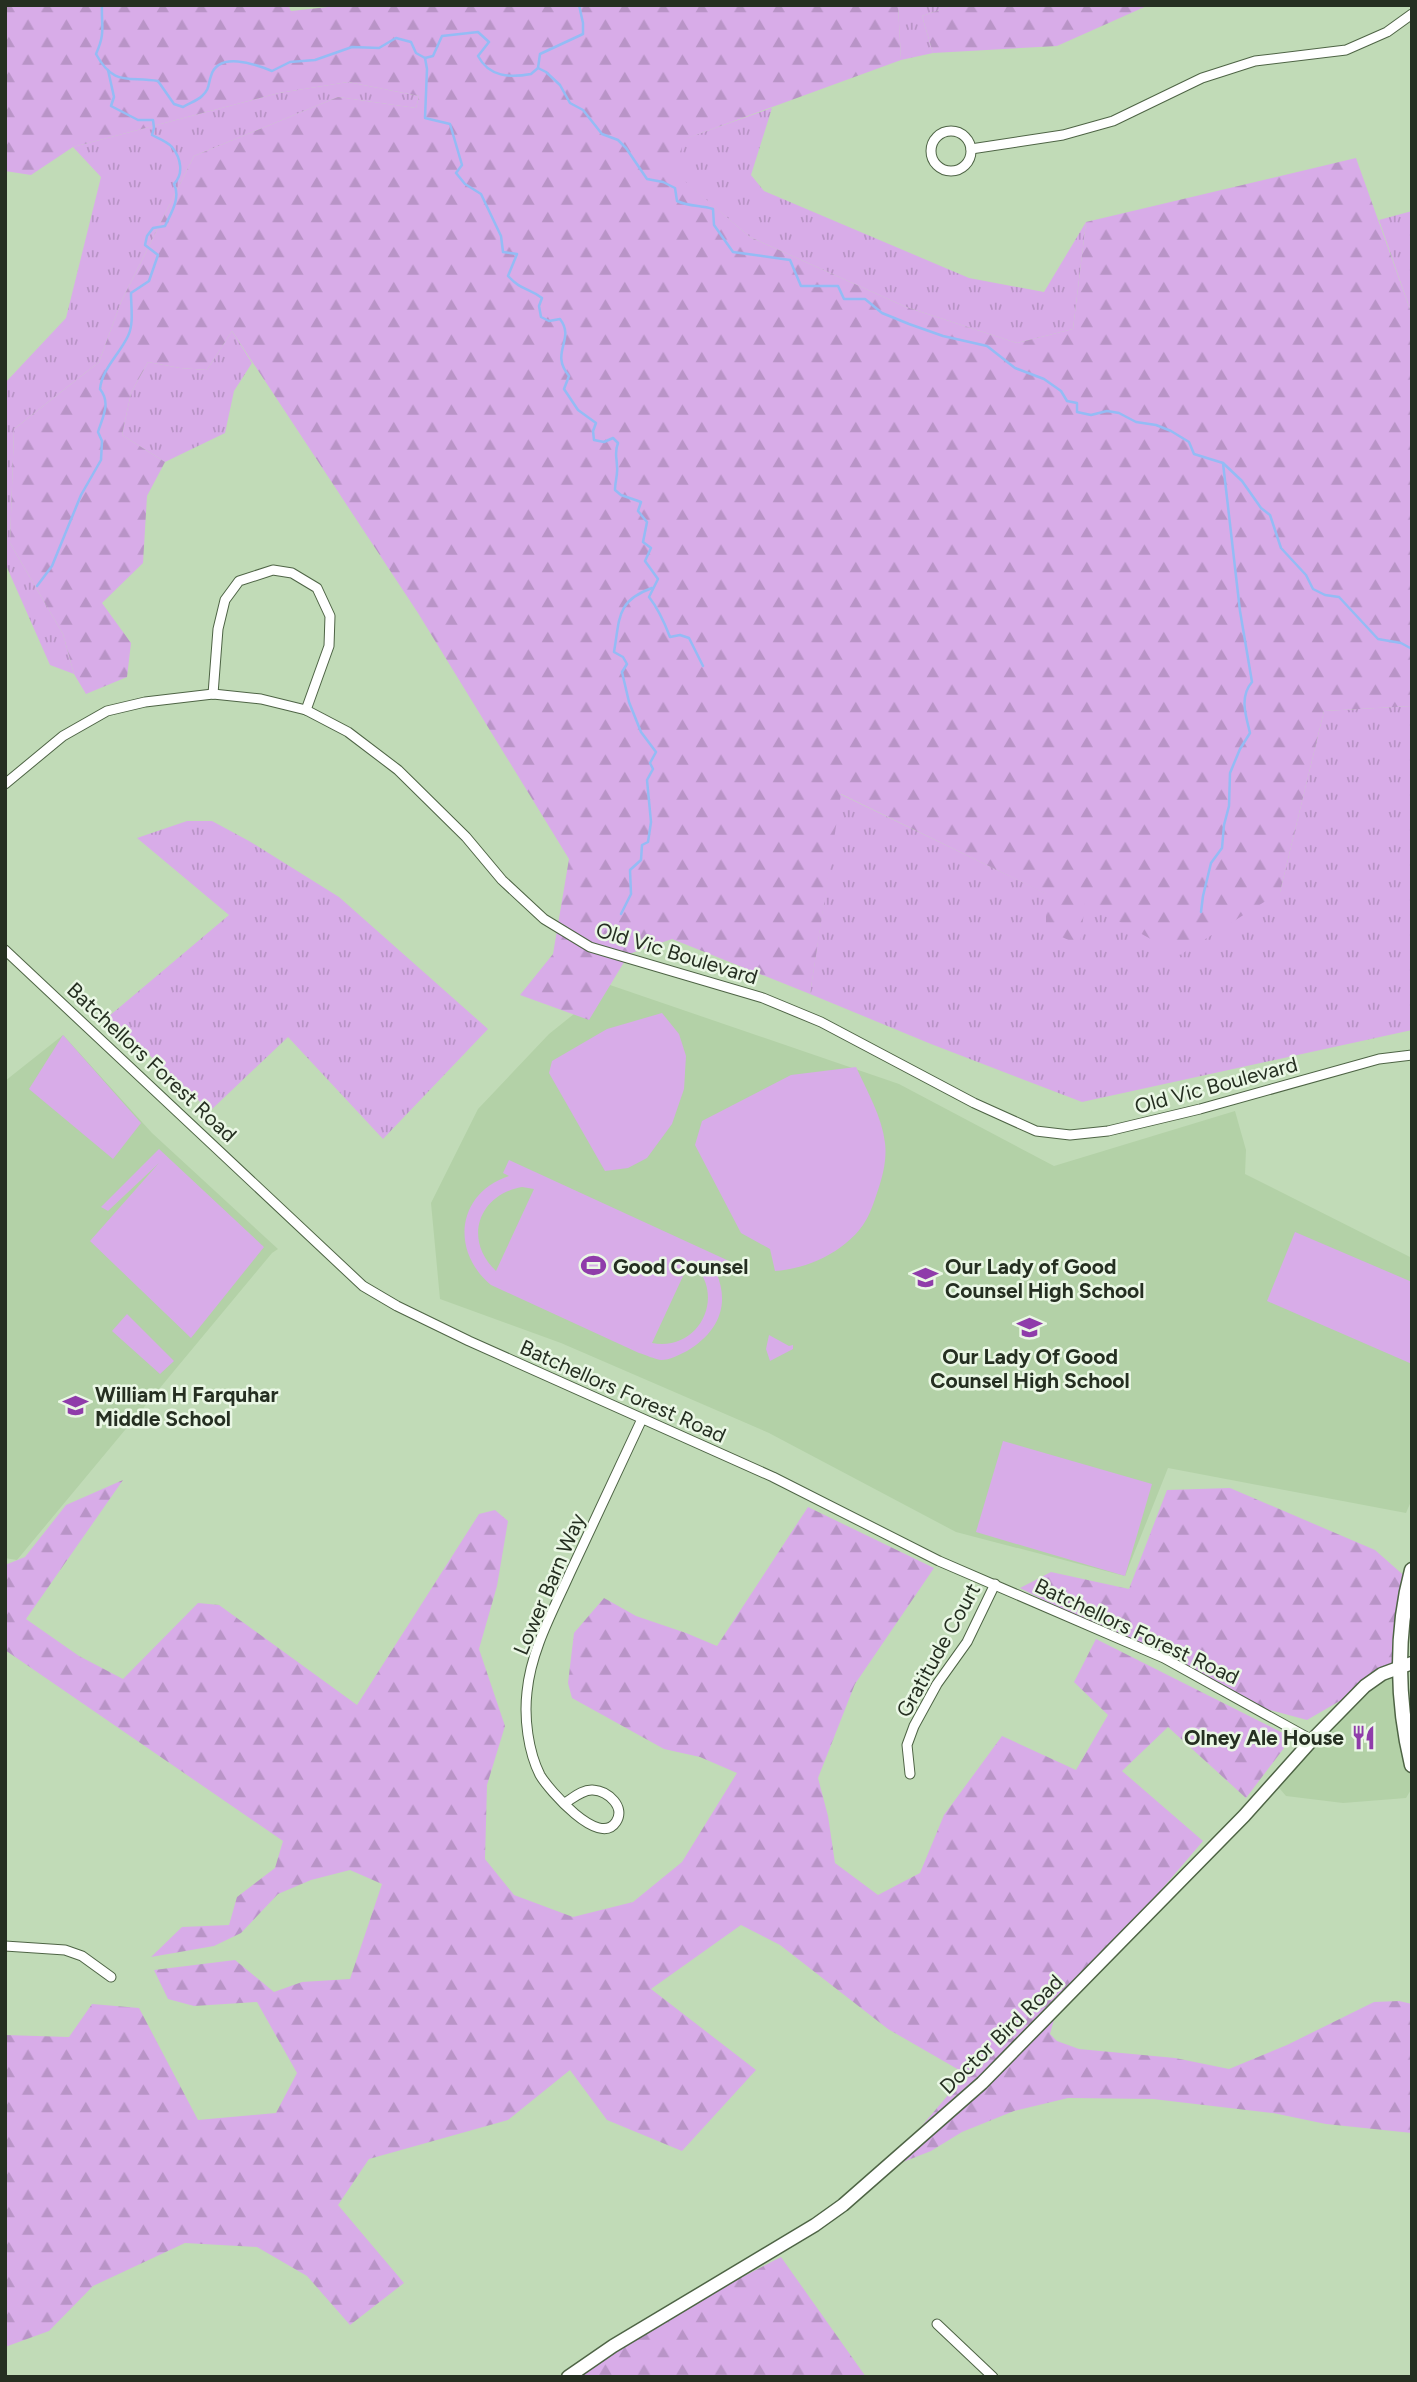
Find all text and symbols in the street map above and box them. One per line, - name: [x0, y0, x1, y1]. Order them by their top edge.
- street label: Old Vic Boulevard: [593, 917, 761, 989]
- street label: Batchellors Forest Road: [62, 977, 242, 1147]
- street label: Old Vic Boulevard: [1132, 1051, 1300, 1119]
- sports icon: Good Counsel: [579, 1252, 607, 1280]
- place label: Good Counsel: [613, 1254, 748, 1279]
- place label: Our Lady of Good Counsel High School: [945, 1254, 1144, 1303]
- school or university icon: Our Lady of Good Counsel High School: [911, 1264, 939, 1292]
- school or university icon: Our Lady Of Good Counsel High School: [1016, 1313, 1044, 1341]
- street label: Batchellors Forest Road: [516, 1334, 730, 1448]
- place label: Our Lady Of Good Counsel High School: [930, 1344, 1130, 1393]
- place label: William H Farquhar Middle School: [95, 1382, 278, 1431]
- school or university icon: William H Farquhar Middle School: [61, 1392, 89, 1420]
- street label: Lower Barn Way: [508, 1510, 590, 1658]
- street label: Batchellors Forest Road: [1031, 1573, 1243, 1689]
- street label: Gratitude Court: [891, 1579, 985, 1721]
- restaurant icon: Olney Ale House: [1350, 1723, 1378, 1751]
- place label: Olney Ale House: [1184, 1725, 1344, 1750]
- street label: Doctor Bird Road: [934, 1969, 1068, 2099]

